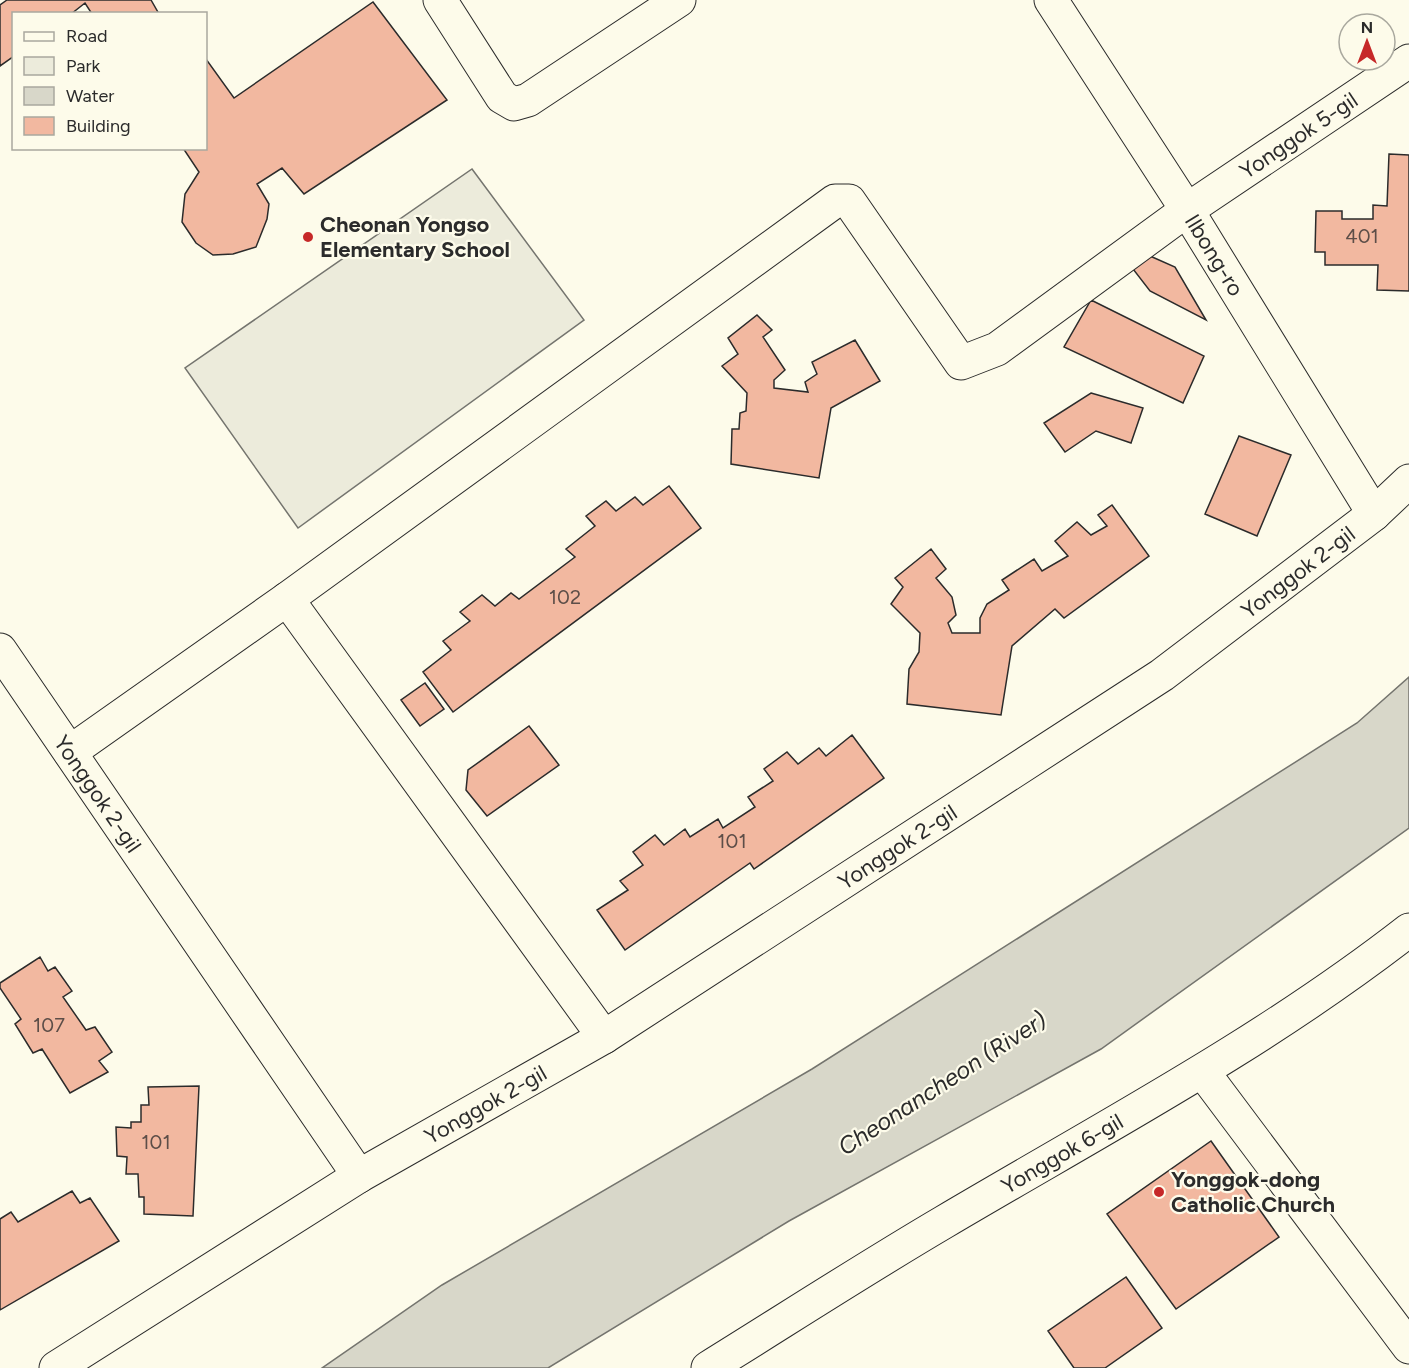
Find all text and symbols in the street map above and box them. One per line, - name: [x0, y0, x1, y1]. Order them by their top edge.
- legend: [12, 12, 207, 150]
- north arrow: [1337, 12, 1397, 72]
- text: N: [1361, 18, 1373, 37]
- text: Road: [66, 25, 107, 47]
- text: Park: [66, 55, 101, 77]
- text: Water: [66, 85, 114, 107]
- street label: Yonggok 5-gil: [1234, 86, 1363, 184]
- text: Building: [66, 115, 131, 137]
- street label: Ilbong-ro: [1179, 209, 1250, 301]
- place label: Cheonan Yongso Elementary School: [320, 211, 510, 263]
- house number: 401: [1345, 224, 1379, 248]
- marker: Cheonan Yongso Elementary School: [301, 230, 315, 244]
- street label: Yonggok 2-gil: [1235, 520, 1360, 624]
- house number: 102: [549, 585, 581, 609]
- street label: Yonggok 2-gil: [49, 730, 148, 858]
- street label: Yonggok 2-gil: [833, 798, 962, 895]
- house number: 101: [717, 829, 747, 853]
- water label: Cheonancheon (River): [832, 1005, 1052, 1161]
- house number: 107: [33, 1013, 65, 1037]
- street label: Yonggok 2-gil: [420, 1059, 551, 1150]
- street label: Yonggok 6-gil: [996, 1107, 1128, 1199]
- house number: 101: [141, 1130, 171, 1154]
- place label: Yonggok-dong Catholic Church: [1171, 1166, 1335, 1218]
- marker: Yonggok-dong Catholic Church: [1152, 1185, 1166, 1199]

